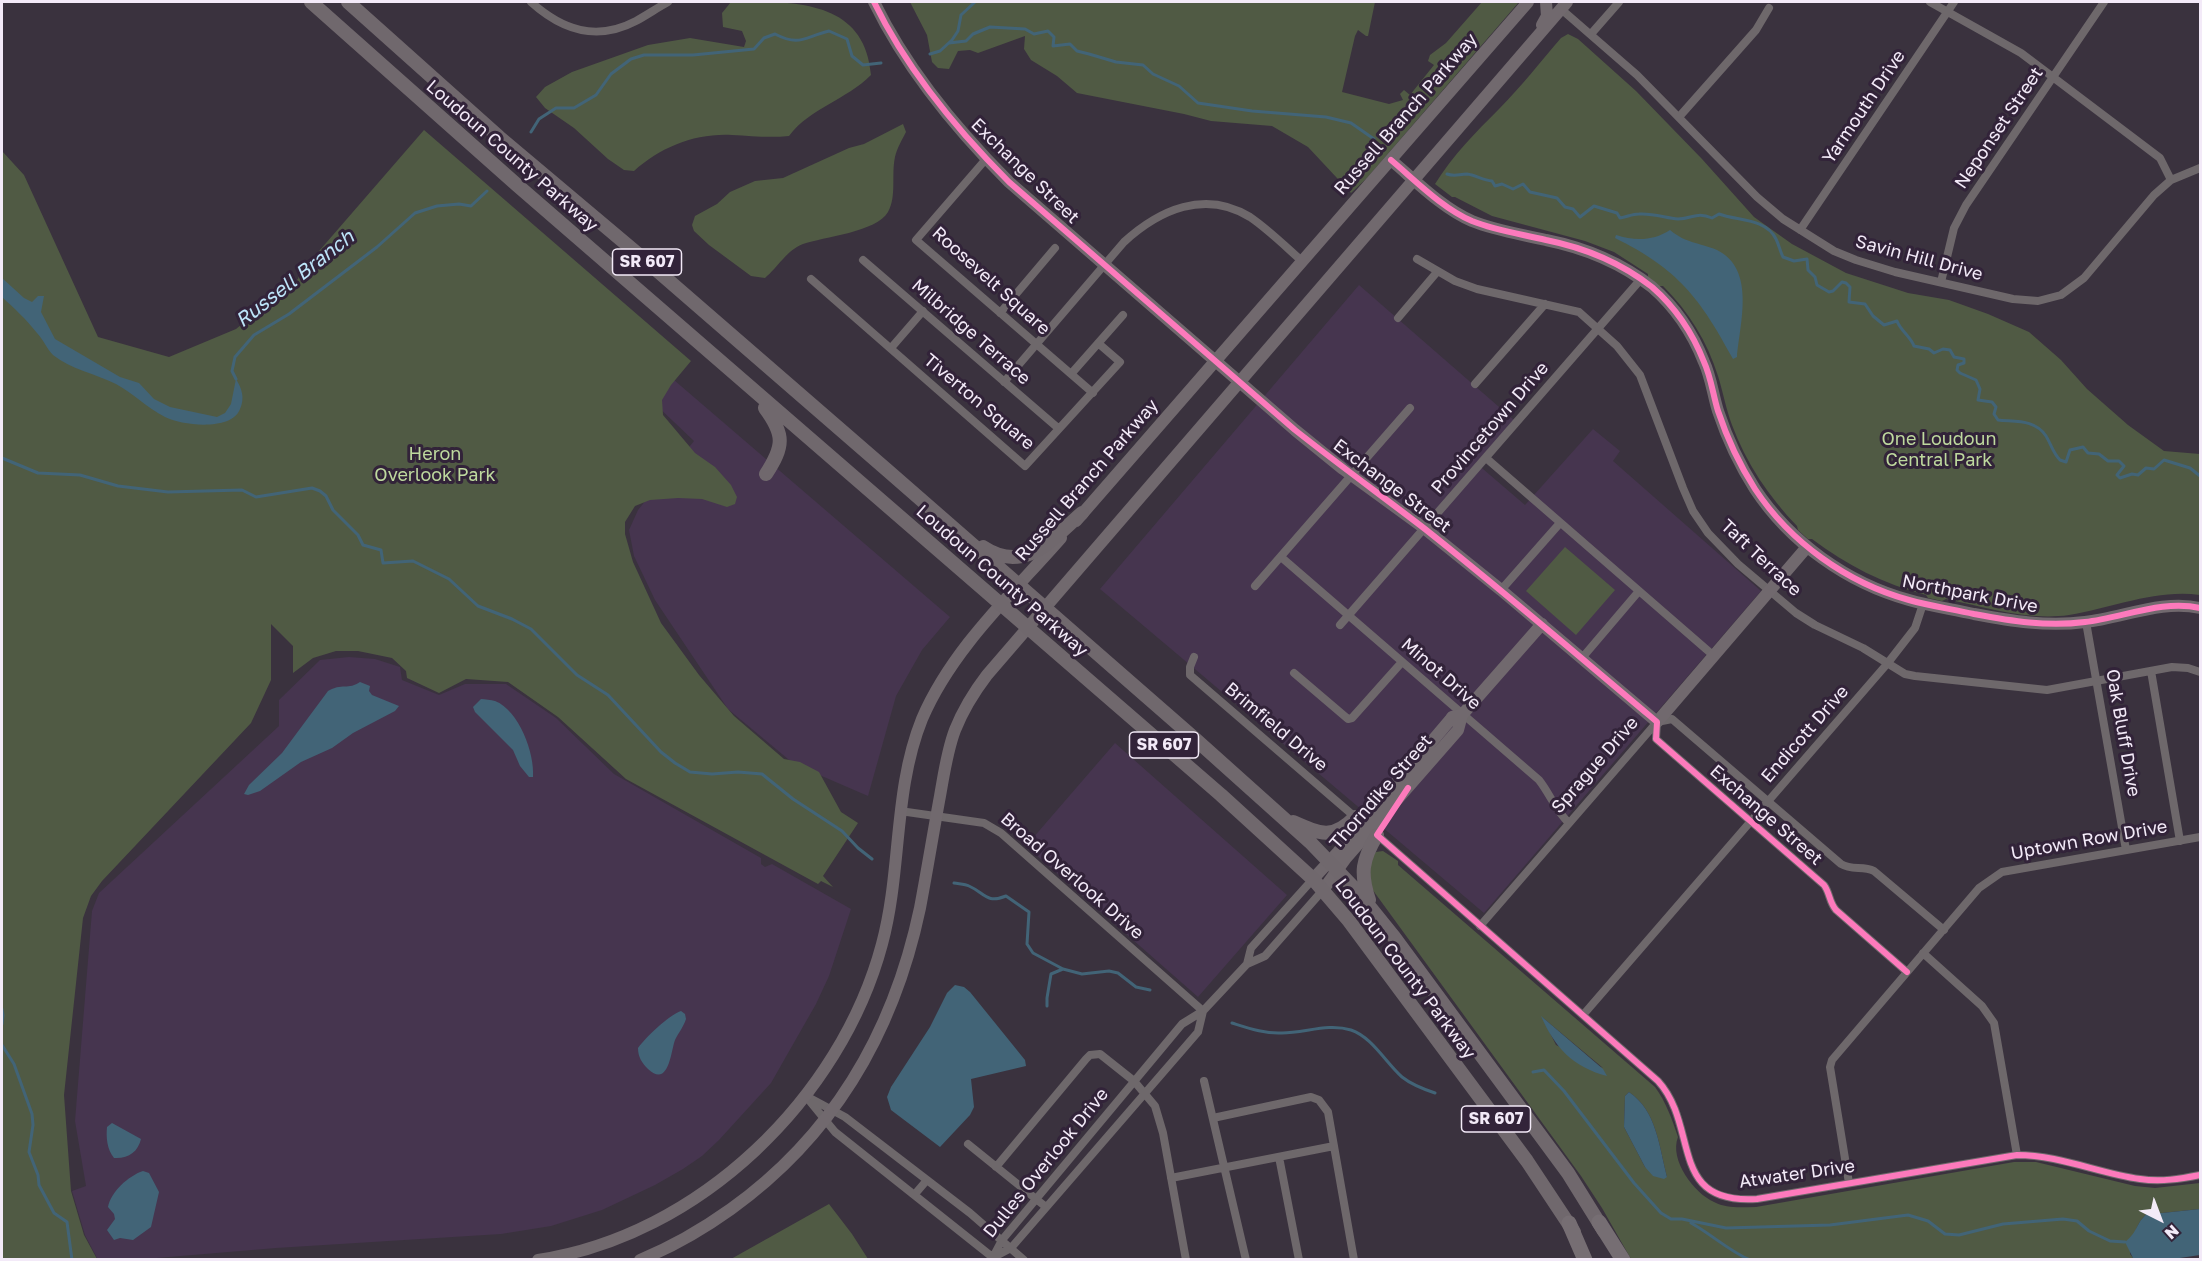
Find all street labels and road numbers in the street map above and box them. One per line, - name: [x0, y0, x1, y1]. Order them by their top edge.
- street label: Russell Branch Parkway: [1330, 29, 1482, 199]
- street label: Yarmouth Drive: [1818, 46, 1910, 168]
- street label: Neponset Street: [1950, 63, 2048, 193]
- street label: Loudoun County Parkway: [422, 76, 602, 236]
- street label: Exchange Street: [966, 114, 1084, 228]
- street label: Roosevelt Square: [927, 222, 1055, 340]
- street label: Savin Hill Drive: [1853, 231, 1985, 285]
- road number: SR 607: [612, 249, 682, 275]
- street label: Milbridge Terrace: [907, 275, 1035, 389]
- street label: Tiverton Square: [919, 349, 1039, 455]
- street label: Provincetown Drive: [1427, 358, 1553, 498]
- street label: Russell Branch Parkway: [1011, 395, 1163, 565]
- street label: Exchange Street: [1329, 435, 1455, 537]
- street label: Loudoun County Parkway: [912, 501, 1092, 661]
- street label: Taft Terrace: [1716, 515, 1806, 601]
- street label: Northpark Drive: [1900, 570, 2040, 618]
- street label: Minot Drive: [1397, 634, 1485, 714]
- street label: Oak Bluff Drive: [2101, 667, 2145, 799]
- street label: Brimfield Drive: [1220, 678, 1332, 776]
- street label: Endicott Drive: [1757, 681, 1853, 787]
- street label: Sprague Drive: [1547, 712, 1643, 818]
- street label: Thorndike Street: [1325, 730, 1437, 854]
- road number: SR 607: [1130, 732, 1198, 758]
- street label: Exchange Street: [1705, 760, 1827, 870]
- street label: Broad Overlook Drive: [996, 808, 1148, 944]
- street label: Uptown Row Drive: [2009, 816, 2169, 864]
- street label: Loudoun County Parkway: [1330, 875, 1480, 1063]
- street label: Dulles Overlook Drive: [979, 1084, 1113, 1242]
- road number: SR 607: [1462, 1106, 1530, 1132]
- street label: Atwater Drive: [1738, 1155, 1856, 1193]

